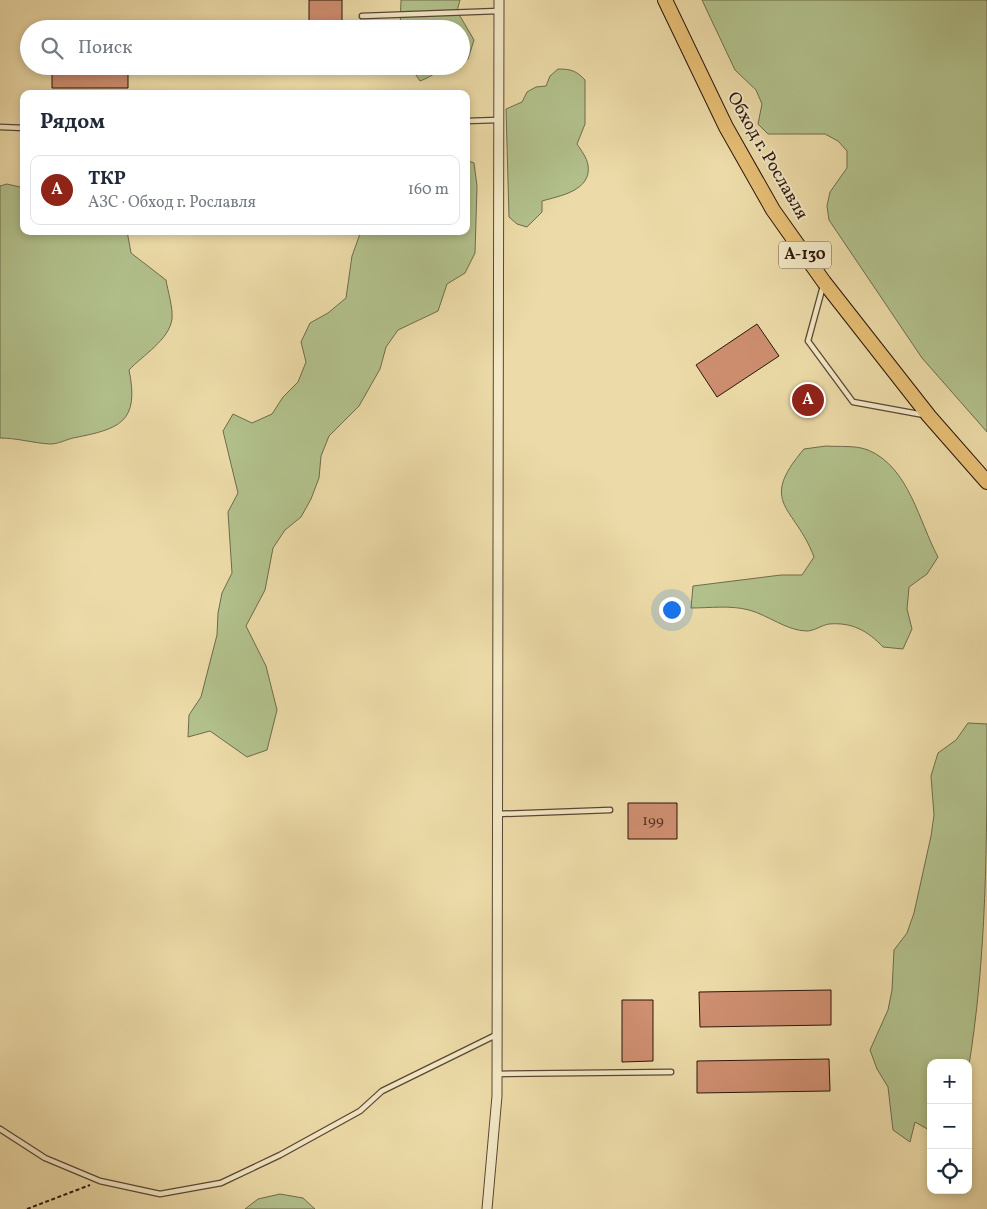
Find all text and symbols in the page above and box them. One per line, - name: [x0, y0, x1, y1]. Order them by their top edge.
- search box: [20, 20, 470, 75]
- icon: search: [38, 34, 66, 62]
- text: Поиск: [78, 35, 132, 61]
- street label: Обход г. Рославля: [720, 88, 814, 224]
- text: Рядом: [40, 108, 105, 137]
- text: ТКР: [88, 166, 126, 192]
- text: A: [51, 179, 63, 201]
- text: 160 m: [408, 179, 449, 201]
- text: АЗС · Обход г. Рославля: [88, 192, 256, 214]
- road number: А-130: [779, 242, 831, 268]
- pin: A: [792, 381, 824, 419]
- your location: [659, 597, 685, 623]
- house number: 199: [642, 811, 664, 832]
- map controls: [927, 1059, 972, 1194]
- button: +: [927, 1059, 972, 1104]
- button: −: [927, 1104, 972, 1149]
- button: locate: [927, 1149, 972, 1194]

